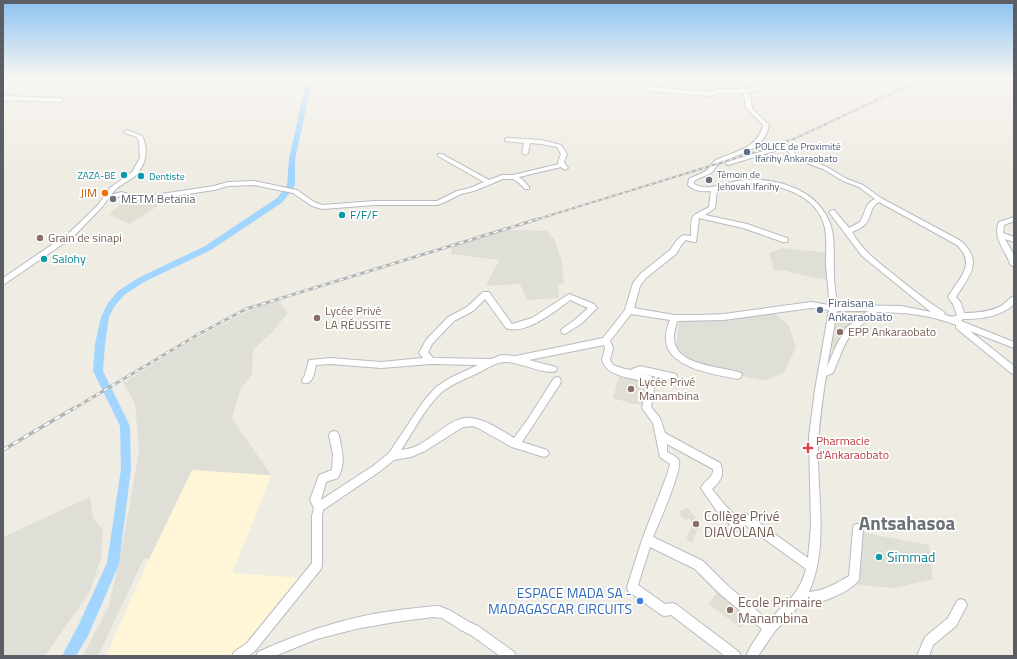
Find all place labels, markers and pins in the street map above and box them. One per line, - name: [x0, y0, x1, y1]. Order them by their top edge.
- place label: POLICE de Proximité Ifarihy Ankaraobato: [755, 139, 841, 166]
- marker: POLICE de Proximité Ifarihy Ankaraobato: [742, 147, 752, 157]
- place label: Témoin de Jehovah Ifarihy: [717, 167, 779, 194]
- place label: ZAZA-BE: [77, 168, 116, 183]
- place label: Dentiste: [149, 169, 185, 184]
- marker: ZAZA-BE: [119, 170, 129, 180]
- marker: Dentiste: [136, 171, 146, 181]
- marker: Témoin de Jehovah Ifarihy: [704, 175, 714, 185]
- place label: JIM: [80, 183, 97, 202]
- marker: JIM: [100, 188, 110, 198]
- place label: METM Betania: [121, 189, 195, 208]
- marker: METM Betania: [108, 194, 118, 204]
- place label: F/F/F: [350, 205, 378, 224]
- marker: F/F/F: [337, 210, 347, 220]
- place label: Grain de sinapi: [48, 228, 122, 247]
- marker: Grain de sinapi: [35, 233, 45, 243]
- place label: Salohy: [52, 249, 86, 268]
- marker: Salohy: [39, 254, 49, 264]
- place label: Firaisana Ankaraobato: [828, 293, 893, 326]
- place label: Lycée Privé LA RÉUSSITE: [325, 301, 392, 334]
- marker: Firaisana Ankaraobato: [815, 305, 825, 315]
- marker: Lycée Privé LA RÉUSSITE: [312, 313, 322, 323]
- place label: EPP Ankaraobato: [848, 322, 936, 341]
- marker: EPP Ankaraobato: [835, 327, 845, 337]
- place label: Lycée Privé Manambina: [639, 372, 699, 405]
- marker: Lycée Privé Manambina: [626, 384, 636, 394]
- place label: Pharmacie d'Ankaraobato: [816, 431, 889, 464]
- marker: Pharmacie d'Ankaraobato: [803, 443, 813, 453]
- place label: Collège Privé DIAVOLANA: [704, 505, 780, 542]
- marker: Collège Privé DIAVOLANA: [691, 519, 701, 529]
- place label: Simmad: [887, 546, 935, 567]
- marker: Simmad: [874, 552, 884, 562]
- place label: ESPACE MADA SA - MADAGASCAR CIRCUITS: [488, 582, 632, 619]
- place label: Ecole Primaire Manambina: [738, 591, 822, 628]
- marker: ESPACE MADA SA - MADAGASCAR CIRCUITS: [635, 596, 645, 606]
- marker: Ecole Primaire Manambina: [725, 605, 735, 615]

